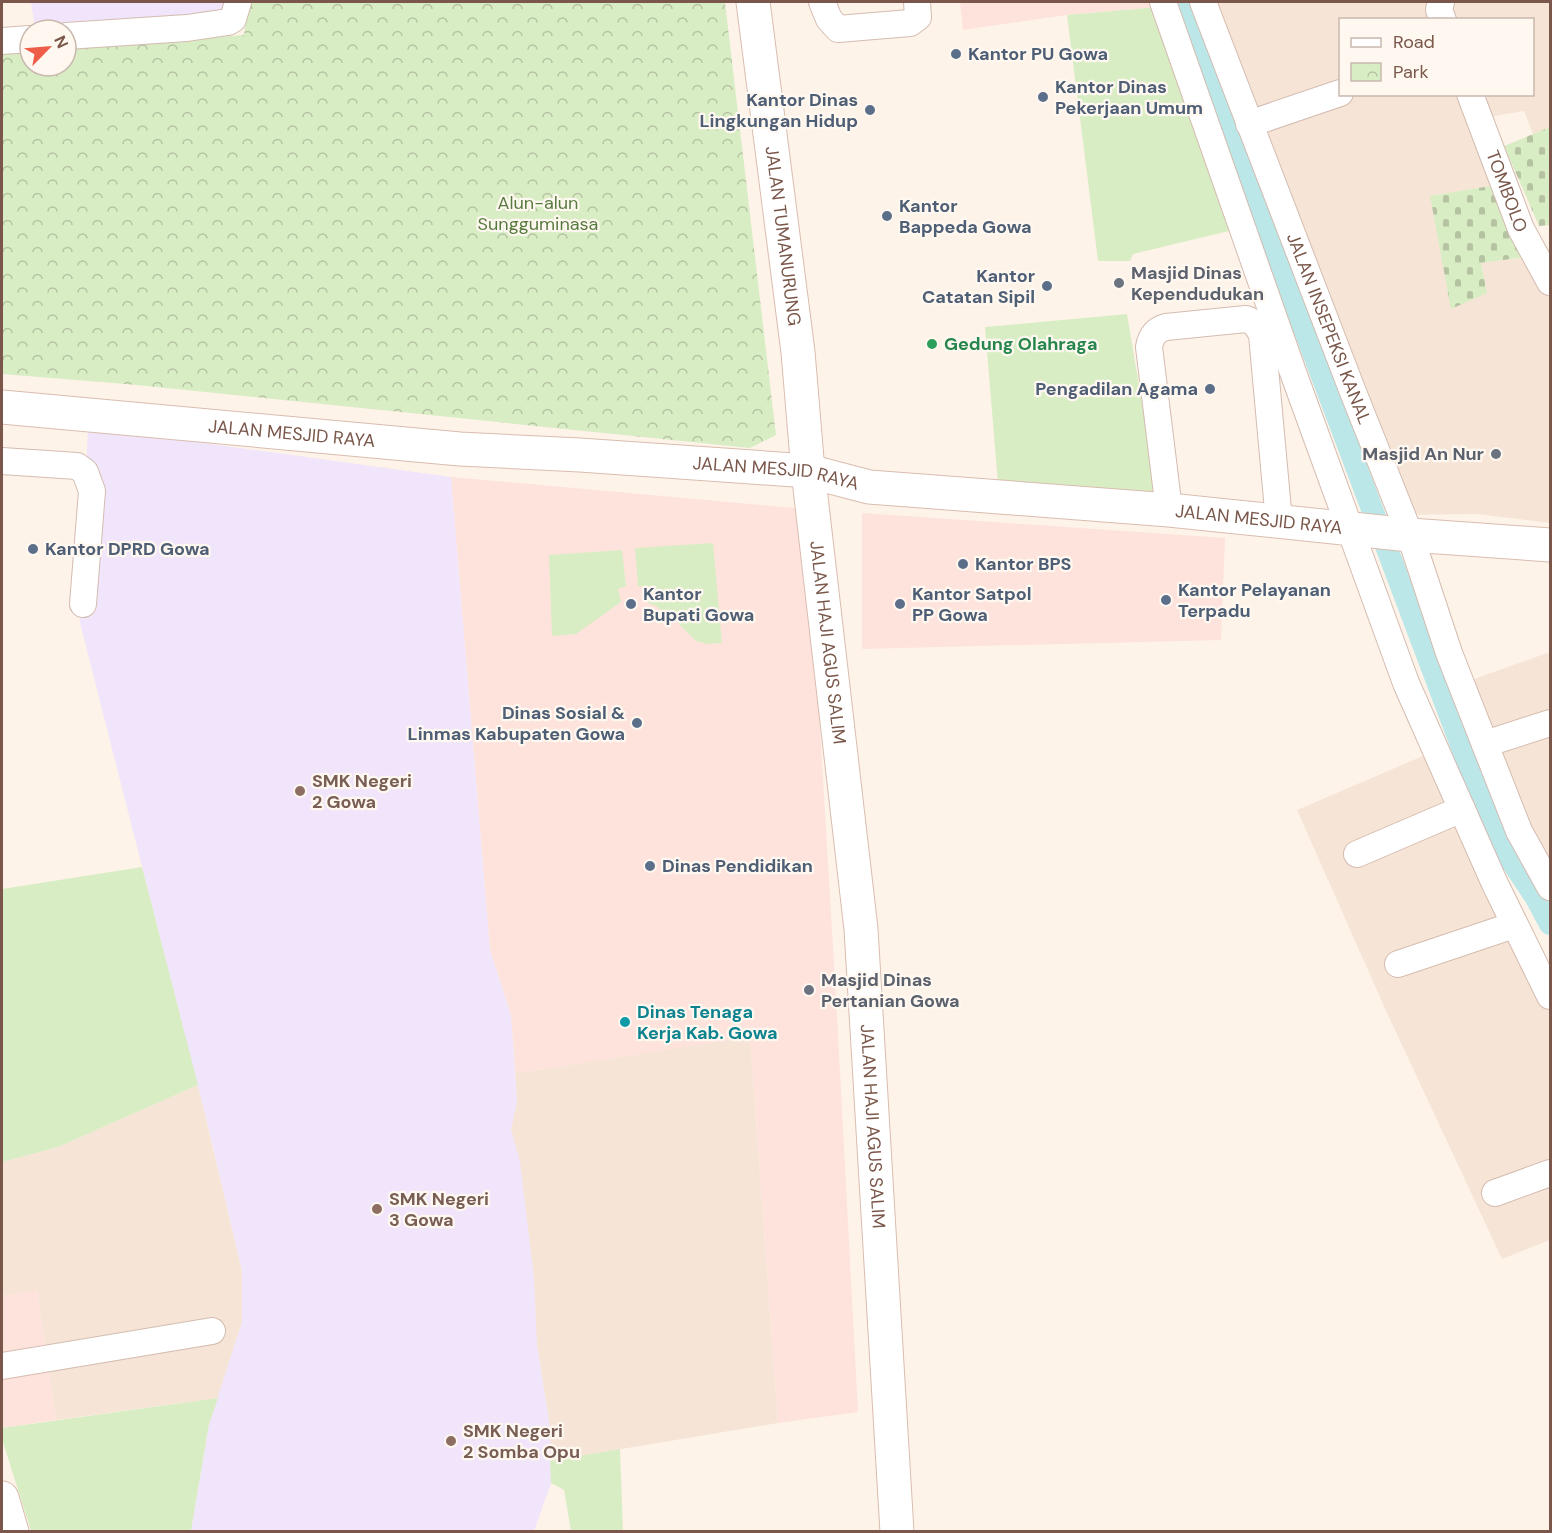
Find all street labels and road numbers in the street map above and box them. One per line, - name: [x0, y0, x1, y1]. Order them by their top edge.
- street label: JALAN TUMANURUNG: [760, 145, 807, 327]
- street label: TOMBOLO: [1480, 147, 1533, 236]
- street label: JALAN INSEPEKSI KANAL: [1281, 229, 1377, 428]
- street label: JALAN MESJID RAYA: [207, 414, 376, 453]
- street label: JALAN MESJID RAYA: [692, 451, 862, 496]
- street label: JALAN MESJID RAYA: [1174, 499, 1344, 540]
- street label: JALAN HAJI AGUS SALIM: [804, 540, 852, 746]
- street label: JALAN HAJI AGUS SALIM: [855, 1023, 891, 1229]

